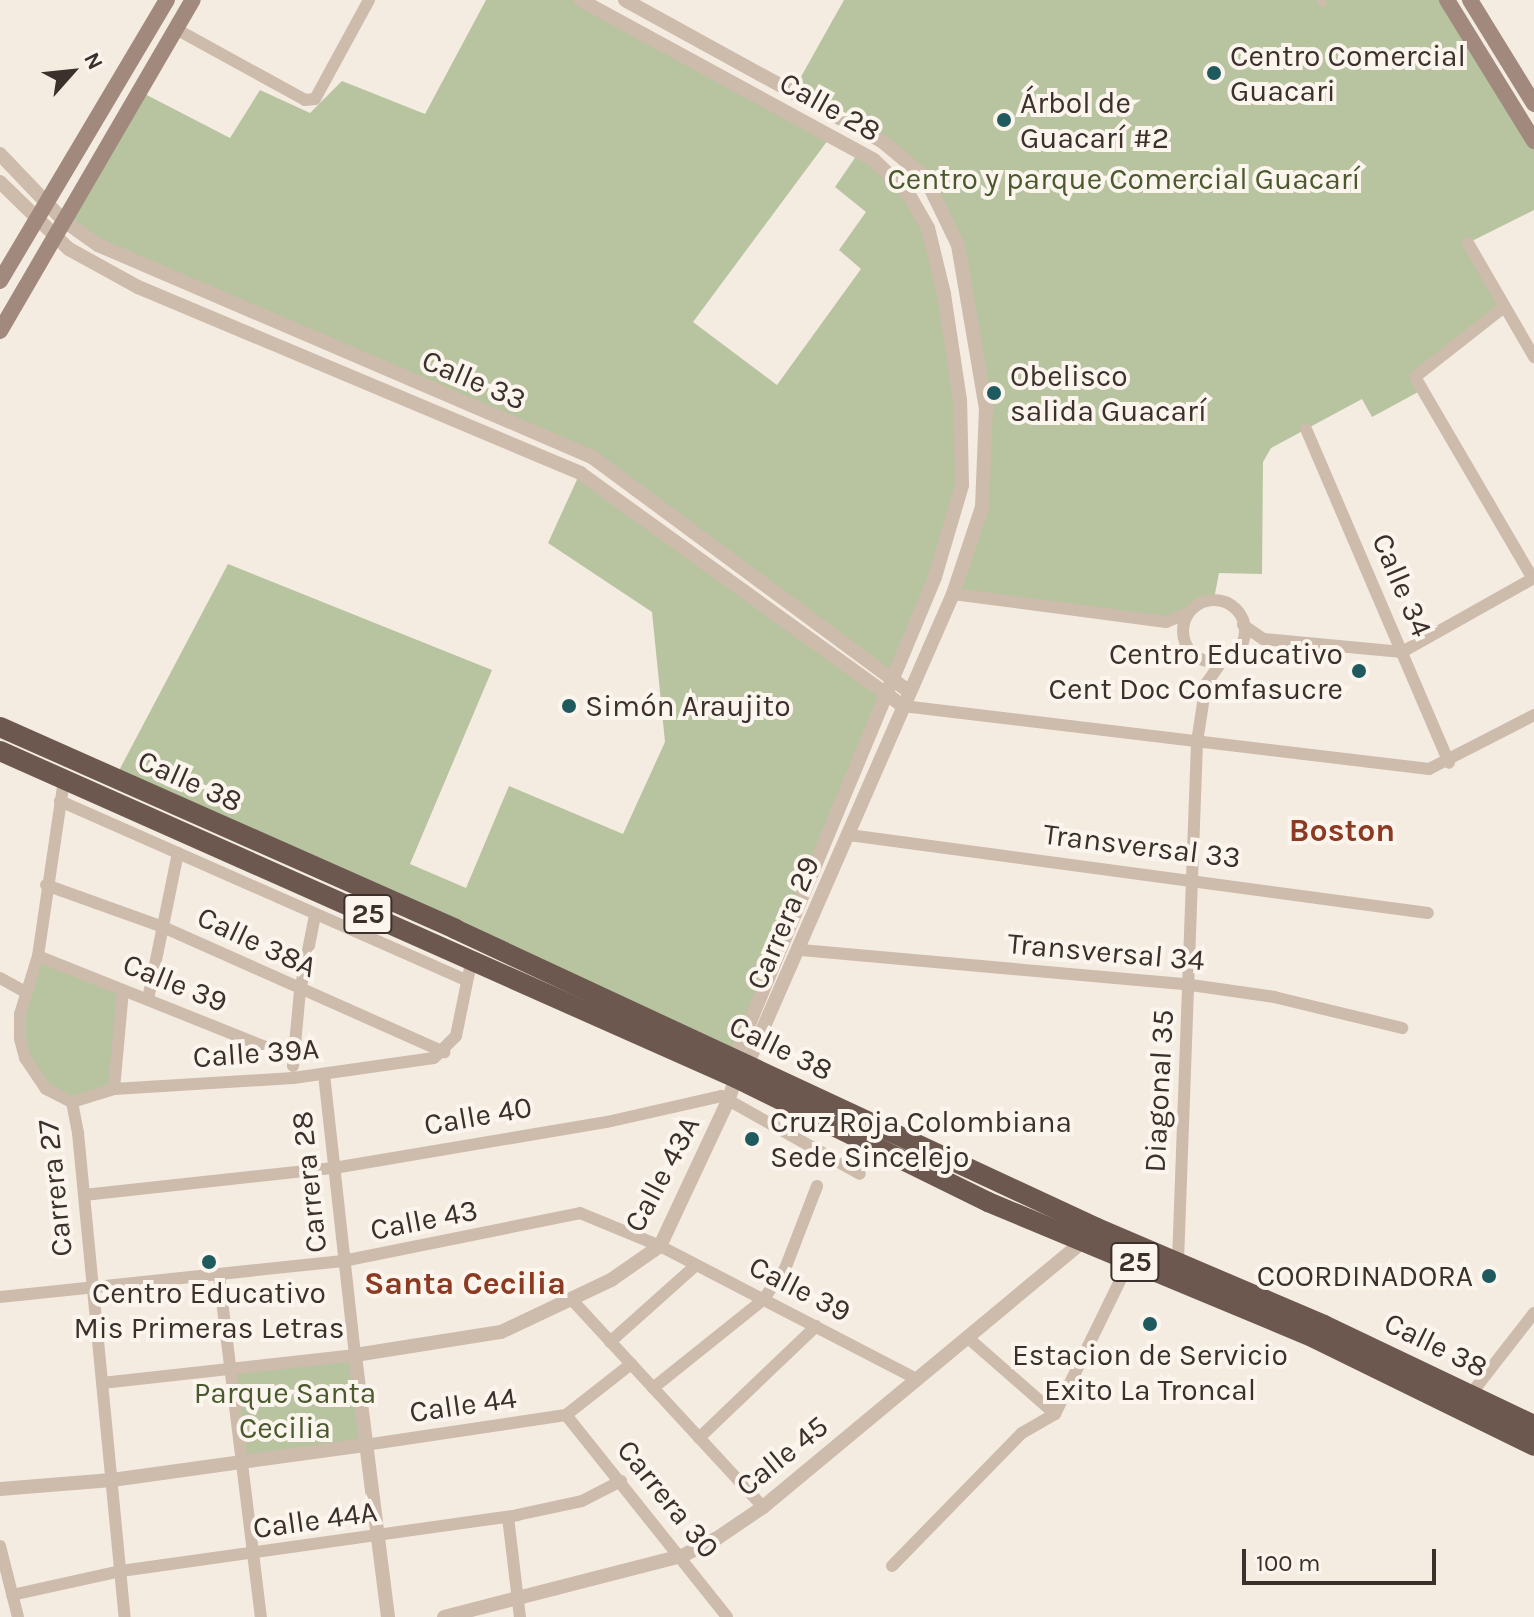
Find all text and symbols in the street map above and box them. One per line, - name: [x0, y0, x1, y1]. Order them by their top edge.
- north arrow: [32, 32, 112, 112]
- place label: Centro Comercial Guacari: [1230, 38, 1466, 108]
- text: N: [78, 48, 109, 74]
- marker: Centro Comercial Guacari: [1205, 64, 1223, 82]
- street label: Calle 28: [773, 65, 887, 149]
- place label: Árbol de Guacarí #2: [1020, 85, 1169, 156]
- marker: Árbol de Guacarí #2: [995, 111, 1013, 129]
- park label: Centro y parque Comercial Guacarí: [887, 161, 1361, 197]
- street label: Calle 33: [416, 342, 532, 418]
- place label: Obelisco salida Guacarí: [1010, 358, 1207, 428]
- marker: Obelisco salida Guacarí: [985, 384, 1003, 402]
- street label: Calle 34: [1364, 528, 1440, 642]
- place label: Centro Educativo Cent Doc Comfasucre: [1049, 636, 1343, 706]
- marker: Centro Educativo Cent Doc Comfasucre: [1350, 662, 1368, 680]
- place label: Simón Araujito: [585, 688, 791, 724]
- marker: Simón Araujito: [560, 697, 578, 715]
- street label: Calle 38: [132, 742, 248, 820]
- district label: Boston: [1289, 812, 1395, 850]
- street label: Transversal 33: [1041, 816, 1243, 876]
- street label: Carrera 29: [739, 851, 827, 995]
- road number: 25: [342, 890, 394, 938]
- street label: Calle 38A: [192, 899, 322, 985]
- street label: Transversal 34: [1006, 925, 1206, 979]
- street label: Calle 39: [118, 946, 232, 1020]
- street label: Calle 38: [724, 1008, 838, 1088]
- street label: Diagonal 35: [1137, 1008, 1181, 1174]
- street label: Calle 39A: [192, 1031, 320, 1075]
- street label: Calle 40: [421, 1089, 535, 1143]
- place label: Cruz Roja Colombiana Sede Sincelejo: [770, 1104, 1072, 1174]
- street label: Carrera 28: [284, 1109, 334, 1255]
- street label: Calle 43A: [617, 1110, 707, 1238]
- street label: Carrera 27: [30, 1118, 80, 1258]
- marker: Cruz Roja Colombiana Sede Sincelejo: [741, 1128, 763, 1150]
- street label: Calle 43: [367, 1192, 481, 1248]
- road number: 25: [1109, 1238, 1161, 1286]
- street label: Calle 39: [743, 1248, 857, 1330]
- marker: Centro Educativo Mis Primeras Letras: [200, 1253, 218, 1271]
- place label: COORDINADORA: [1257, 1258, 1473, 1294]
- district label: Santa Cecilia: [364, 1265, 566, 1303]
- marker: COORDINADORA: [1480, 1267, 1498, 1285]
- place label: Centro Educativo Mis Primeras Letras: [73, 1275, 345, 1346]
- street label: Calle 38: [1379, 1305, 1493, 1385]
- marker: Estacion de Servicio Exito La Troncal: [1141, 1315, 1159, 1333]
- place label: Estacion de Servicio Exito La Troncal: [1012, 1337, 1288, 1408]
- park label: Parque Santa Cecilia: [194, 1375, 376, 1446]
- street label: Calle 44: [407, 1380, 519, 1430]
- street label: Calle 45: [729, 1408, 835, 1504]
- street label: Carrera 30: [609, 1432, 727, 1566]
- street label: Calle 44A: [251, 1493, 379, 1547]
- scale bar: [1246, 1533, 1440, 1583]
- text: 100 m: [1256, 1549, 1321, 1577]

